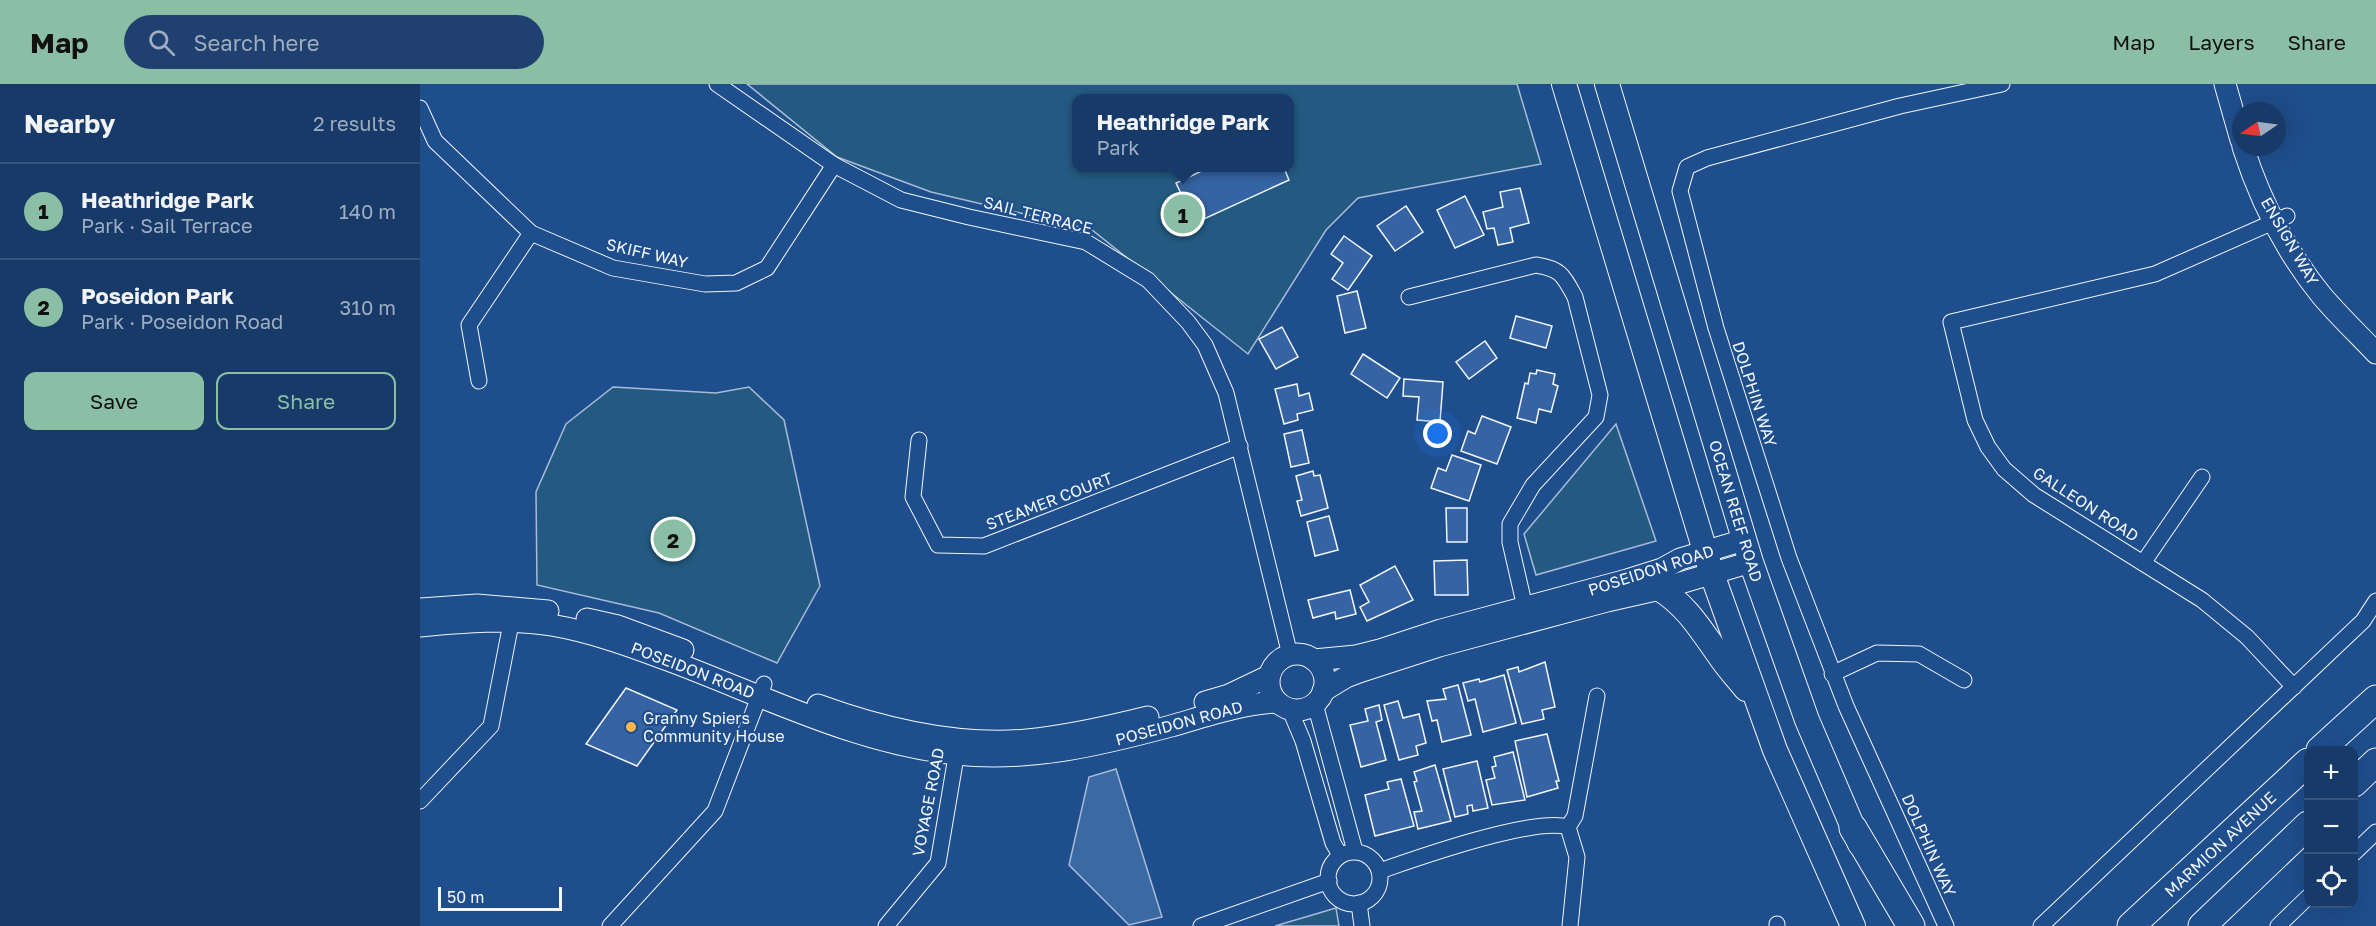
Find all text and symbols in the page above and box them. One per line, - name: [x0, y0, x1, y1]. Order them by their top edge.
- search box: [124, 15, 544, 69]
- text: Map: [30, 26, 88, 59]
- icon: search: [145, 26, 178, 59]
- text: Search here: [193, 29, 319, 56]
- text: Map: [2112, 29, 2155, 55]
- text: Layers: [2188, 29, 2255, 55]
- text: Share: [2288, 29, 2346, 55]
- popup: [1072, 94, 1294, 172]
- north arrow: [2232, 102, 2286, 156]
- text: Nearby: [24, 108, 115, 139]
- text: Heathridge Park: [1096, 108, 1270, 135]
- text: 2 results: [313, 111, 396, 135]
- text: Park: [1096, 135, 1140, 159]
- text: Heathridge Park: [81, 186, 254, 213]
- street label: SAIL TERRACE: [982, 192, 1094, 238]
- pin: 1: [1164, 192, 1203, 236]
- street label: ENSIGN WAY: [2257, 193, 2324, 289]
- text: 1: [38, 199, 49, 223]
- text: 140 m: [339, 199, 396, 223]
- text: Park · Sail Terrace: [81, 213, 253, 237]
- street label: SKIFF WAY: [604, 234, 690, 272]
- text: Poseidon Park: [81, 282, 234, 309]
- text: 2: [37, 295, 50, 319]
- text: 310 m: [340, 295, 396, 319]
- text: Park · Poseidon Road: [81, 309, 283, 333]
- street label: DOLPHIN WAY: [1729, 339, 1782, 450]
- button: Save: [24, 372, 204, 430]
- button: Share: [216, 372, 396, 430]
- your location: [1423, 419, 1452, 448]
- street label: OCEAN REEF ROAD: [1705, 437, 1767, 585]
- street label: GALLEON ROAD: [2029, 462, 2143, 546]
- street label: STEAMER COURT: [983, 468, 1115, 534]
- pin: 2: [654, 516, 692, 562]
- street label: POSEIDON ROAD: [1586, 540, 1716, 600]
- street label: POSEIDON ROAD: [628, 637, 758, 703]
- street label: POSEIDON ROAD: [1113, 696, 1245, 750]
- place label: Granny Spiers Community House: [643, 708, 785, 746]
- marker: Granny Spiers Community House: [624, 720, 638, 734]
- street label: VOYAGE ROAD: [908, 746, 948, 858]
- map controls: [2304, 746, 2358, 908]
- button: +: [2304, 746, 2358, 800]
- street label: MARMION AVENUE: [2160, 787, 2280, 901]
- street label: DOLPHIN WAY: [1898, 791, 1961, 900]
- button: −: [2304, 800, 2358, 854]
- button: locate: [2304, 854, 2358, 908]
- scale bar: [438, 884, 562, 912]
- text: 50 m: [447, 887, 484, 907]

